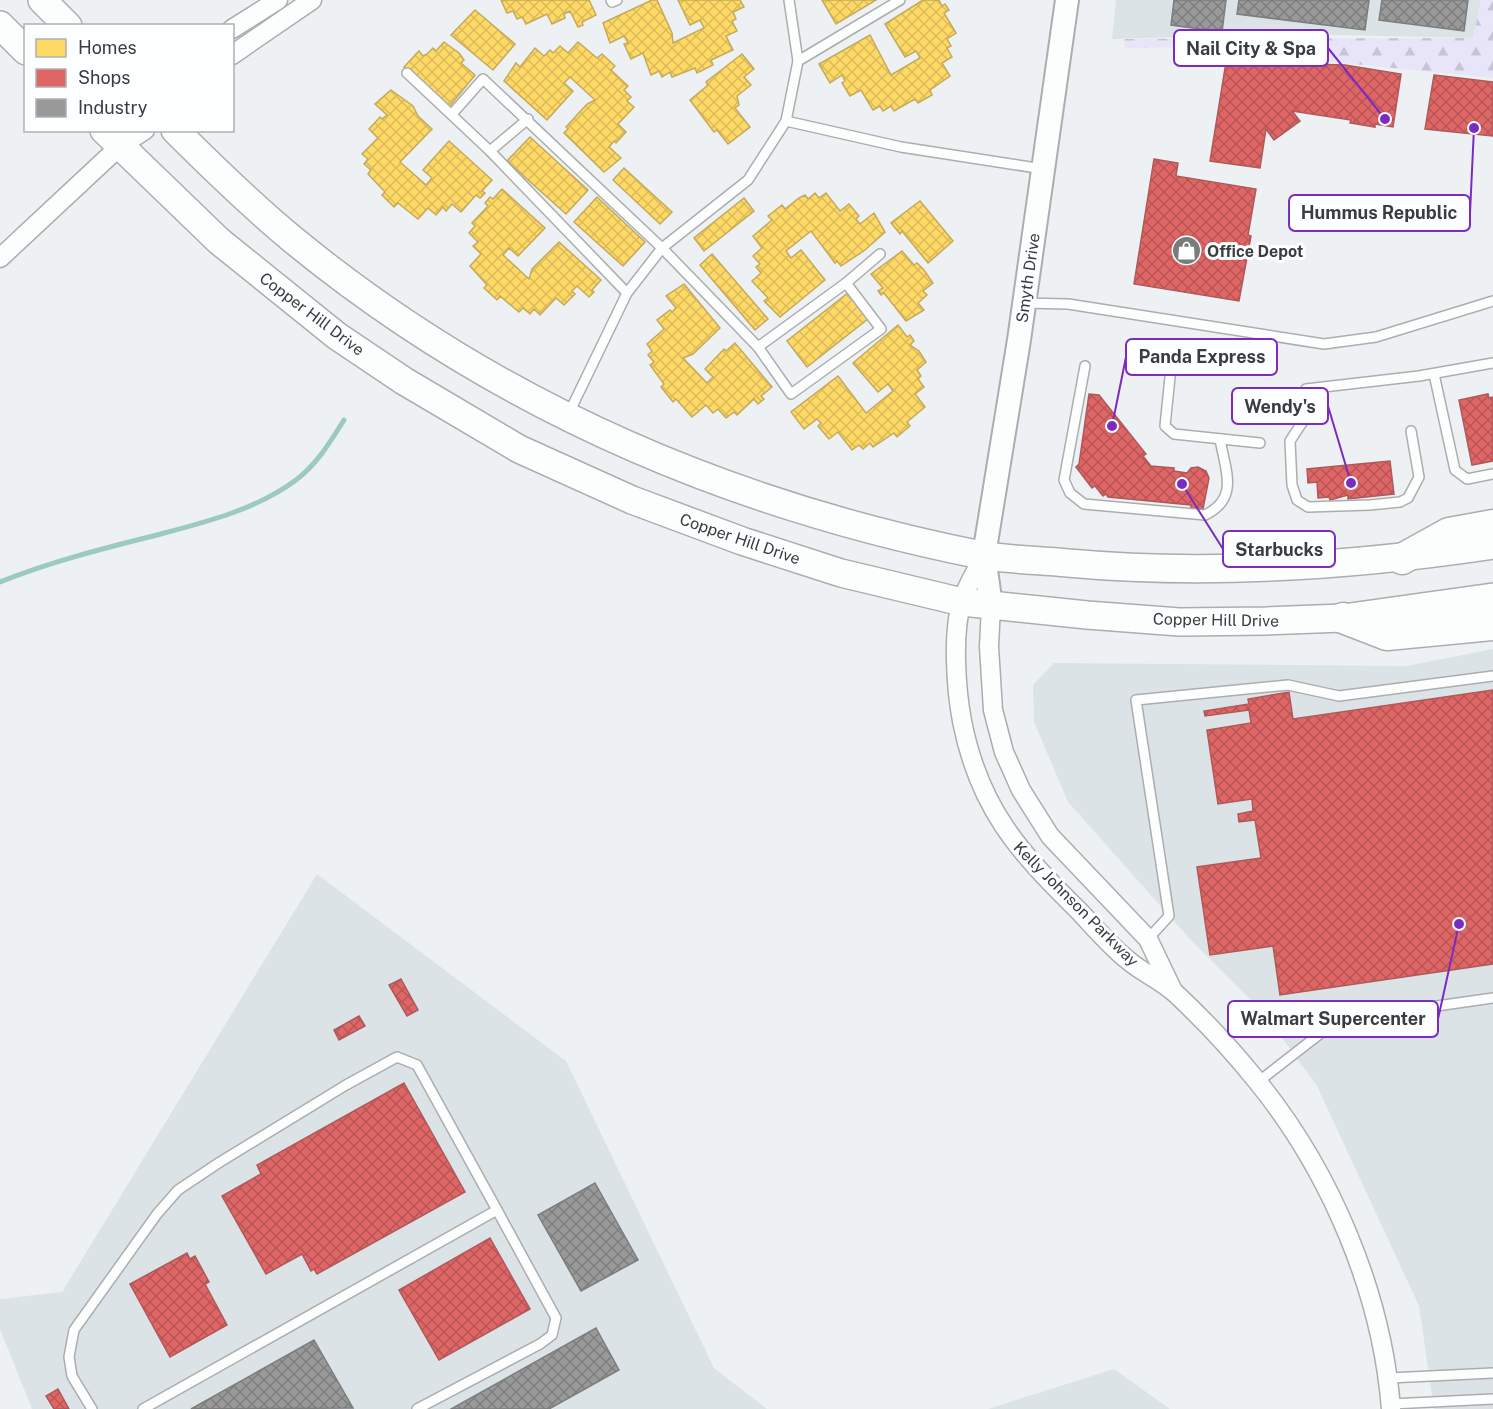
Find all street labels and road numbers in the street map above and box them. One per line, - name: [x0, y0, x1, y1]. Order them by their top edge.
- street label: Smyth Drive: [1012, 232, 1044, 324]
- street label: Copper Hill Drive: [256, 268, 368, 360]
- street label: Copper Hill Drive: [677, 509, 803, 569]
- street label: Copper Hill Drive: [1153, 609, 1279, 631]
- street label: Kelly Johnson Parkway: [1010, 838, 1143, 971]

